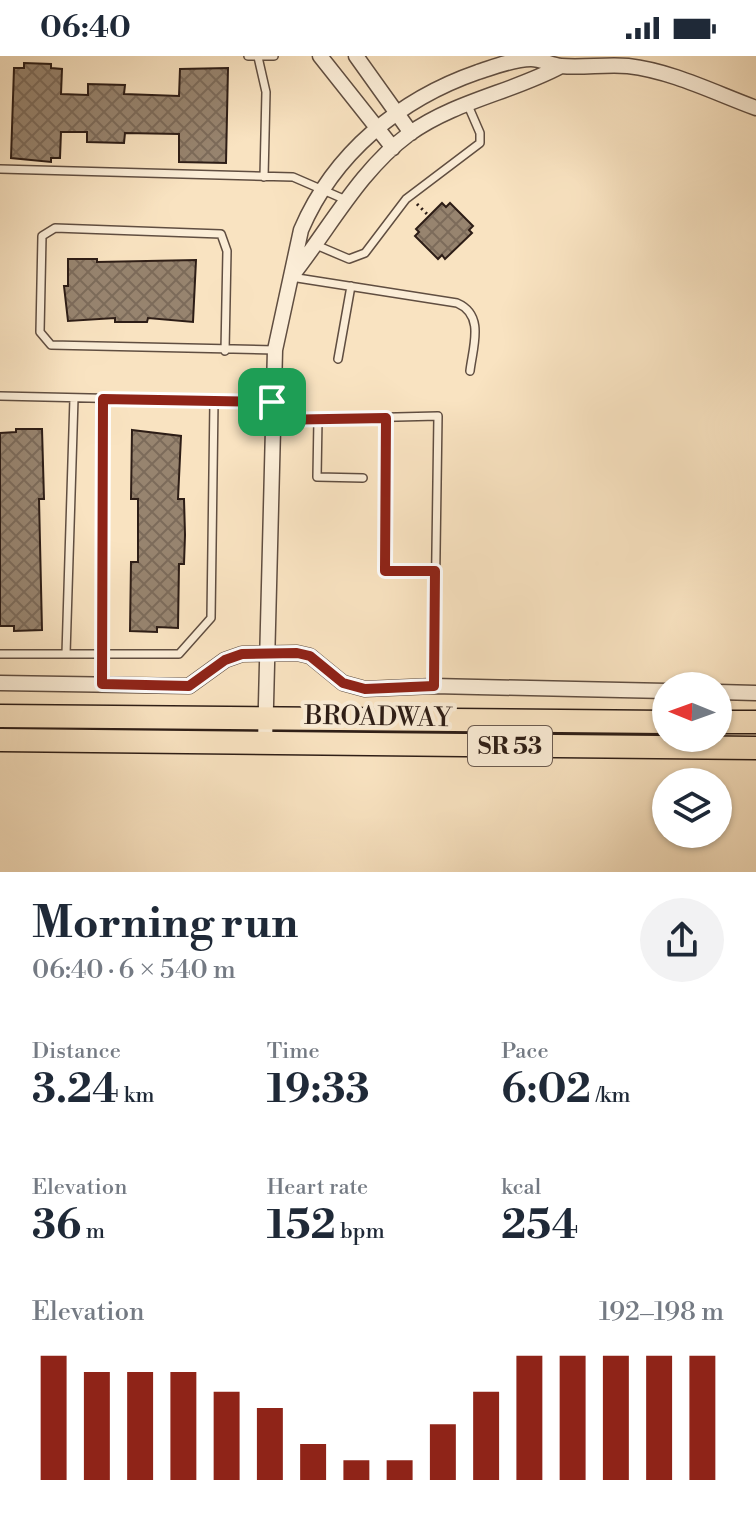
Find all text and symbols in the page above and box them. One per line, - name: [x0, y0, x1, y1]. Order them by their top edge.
- text: 06:40: [40, 9, 131, 47]
- pin: [238, 368, 306, 436]
- icon: arrive: [250, 380, 294, 424]
- north arrow: [652, 672, 732, 752]
- map controls: [652, 672, 732, 848]
- street label: BROADWAY: [303, 700, 454, 734]
- road number: SR 53: [468, 726, 552, 766]
- button: layers: [652, 768, 732, 848]
- text: Morning run: [32, 896, 298, 951]
- button: share: [640, 898, 724, 982]
- text: 06:40 · 6 × 540 m: [32, 954, 236, 986]
- text: Distance: [32, 1038, 121, 1065]
- text: Time: [267, 1038, 320, 1065]
- text: Pace: [501, 1038, 549, 1065]
- text: 3.24: [32, 1065, 119, 1115]
- text: 19:33: [267, 1065, 370, 1115]
- text: 6:02: [501, 1065, 591, 1115]
- text: km: [119, 1082, 154, 1109]
- text: /km: [591, 1082, 631, 1109]
- text: Elevation: [32, 1174, 127, 1201]
- text: Heart rate: [267, 1174, 368, 1201]
- text: kcal: [501, 1174, 541, 1201]
- text: 36: [32, 1201, 81, 1251]
- text: 152: [267, 1201, 336, 1251]
- text: 254: [501, 1201, 579, 1251]
- text: m: [81, 1218, 105, 1245]
- text: bpm: [336, 1218, 385, 1245]
- text: Elevation: [32, 1296, 145, 1328]
- text: 192–198 m: [599, 1296, 724, 1328]

